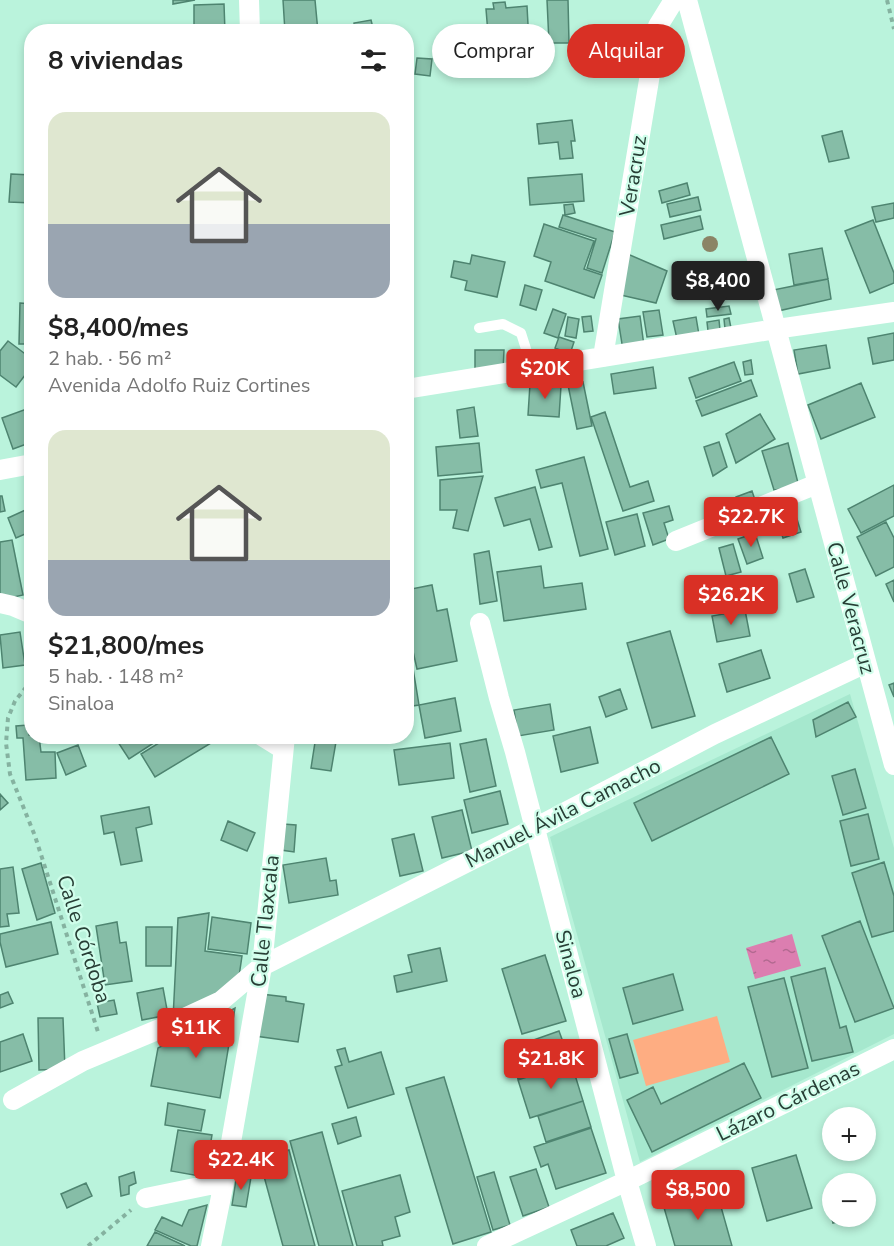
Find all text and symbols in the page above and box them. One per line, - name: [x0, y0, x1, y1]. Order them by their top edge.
- chip: Comprar: [432, 24, 555, 78]
- chip: Alquilar: [567, 24, 685, 78]
- text: 8 viviendas: [48, 43, 183, 78]
- icon: filters: [357, 44, 390, 77]
- street label: Veracruz: [613, 133, 653, 220]
- icon: home: [165, 151, 273, 259]
- pin: $8,400: [669, 261, 767, 312]
- text: $8,400: [686, 267, 750, 294]
- text: $8,400/mes: [48, 310, 189, 345]
- text: 2 hab. · 56 m²: [48, 345, 172, 372]
- pin: $20K: [509, 349, 581, 400]
- text: $20K: [520, 355, 570, 382]
- text: Avenida Adolfo Ruiz Cortines: [48, 372, 310, 399]
- icon: home: [165, 469, 273, 577]
- pin: $22.7K: [702, 497, 800, 548]
- text: $22.7K: [718, 503, 784, 530]
- street label: Calle Veracruz: [820, 539, 882, 677]
- pin: $26.2K: [682, 575, 780, 626]
- text: $26.2K: [698, 581, 764, 608]
- text: $21,800/mes: [48, 628, 204, 663]
- text: 5 hab. · 148 m²: [48, 663, 184, 690]
- text: Sinaloa: [48, 690, 114, 717]
- street label: Manuel Ávila Camacho: [460, 751, 666, 875]
- street label: Calle Tlaxcala: [244, 854, 286, 988]
- street label: Calle Córdoba: [50, 871, 118, 1007]
- street label: Sinaloa: [548, 927, 594, 1001]
- pin: $11K: [160, 1008, 232, 1059]
- text: $11K: [171, 1014, 221, 1041]
- pin: $21.8K: [502, 1039, 600, 1090]
- text: $21.8K: [518, 1045, 584, 1072]
- street label: Lázaro Cárdenas: [711, 1054, 865, 1148]
- map controls: [822, 1107, 876, 1227]
- button: +: [822, 1107, 876, 1161]
- pin: $22.4K: [192, 1140, 290, 1191]
- text: $22.4K: [208, 1146, 274, 1173]
- pin: $8,500: [649, 1170, 747, 1221]
- button: −: [822, 1173, 876, 1227]
- text: $8,500: [666, 1176, 730, 1203]

